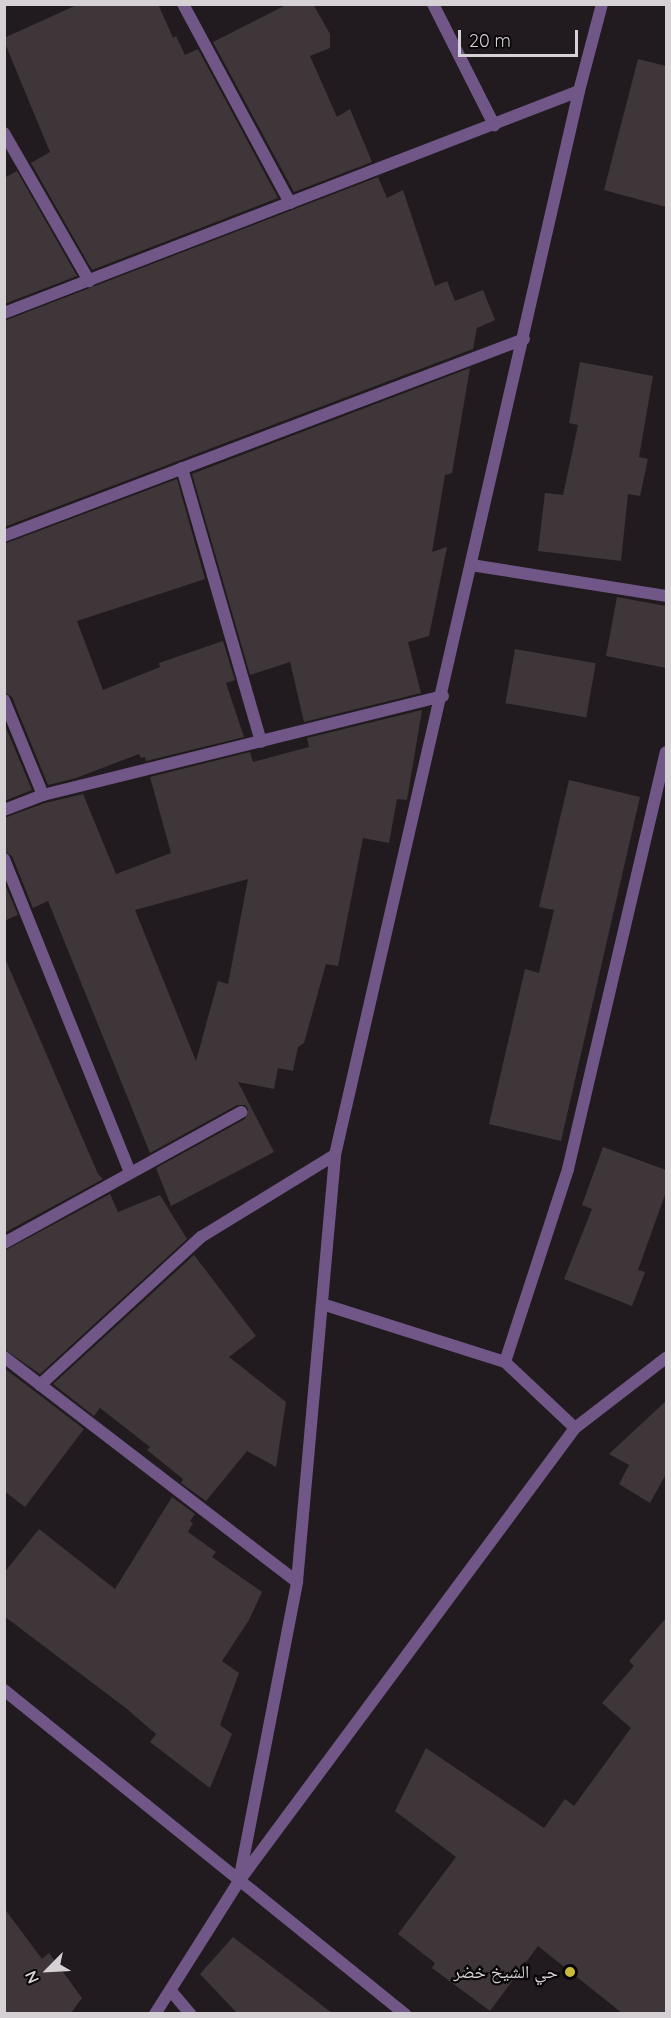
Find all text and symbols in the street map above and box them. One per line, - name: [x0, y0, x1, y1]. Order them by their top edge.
- scale bar: [461, 18, 581, 56]
- text: 20 m: [469, 29, 511, 52]
- north arrow: [18, 1940, 78, 2000]
- place label: حي الشيخ خضر: [453, 1961, 558, 1983]
- marker: حي الشيخ خضر: [563, 1965, 577, 1979]
- text: N: [20, 1968, 43, 1987]

